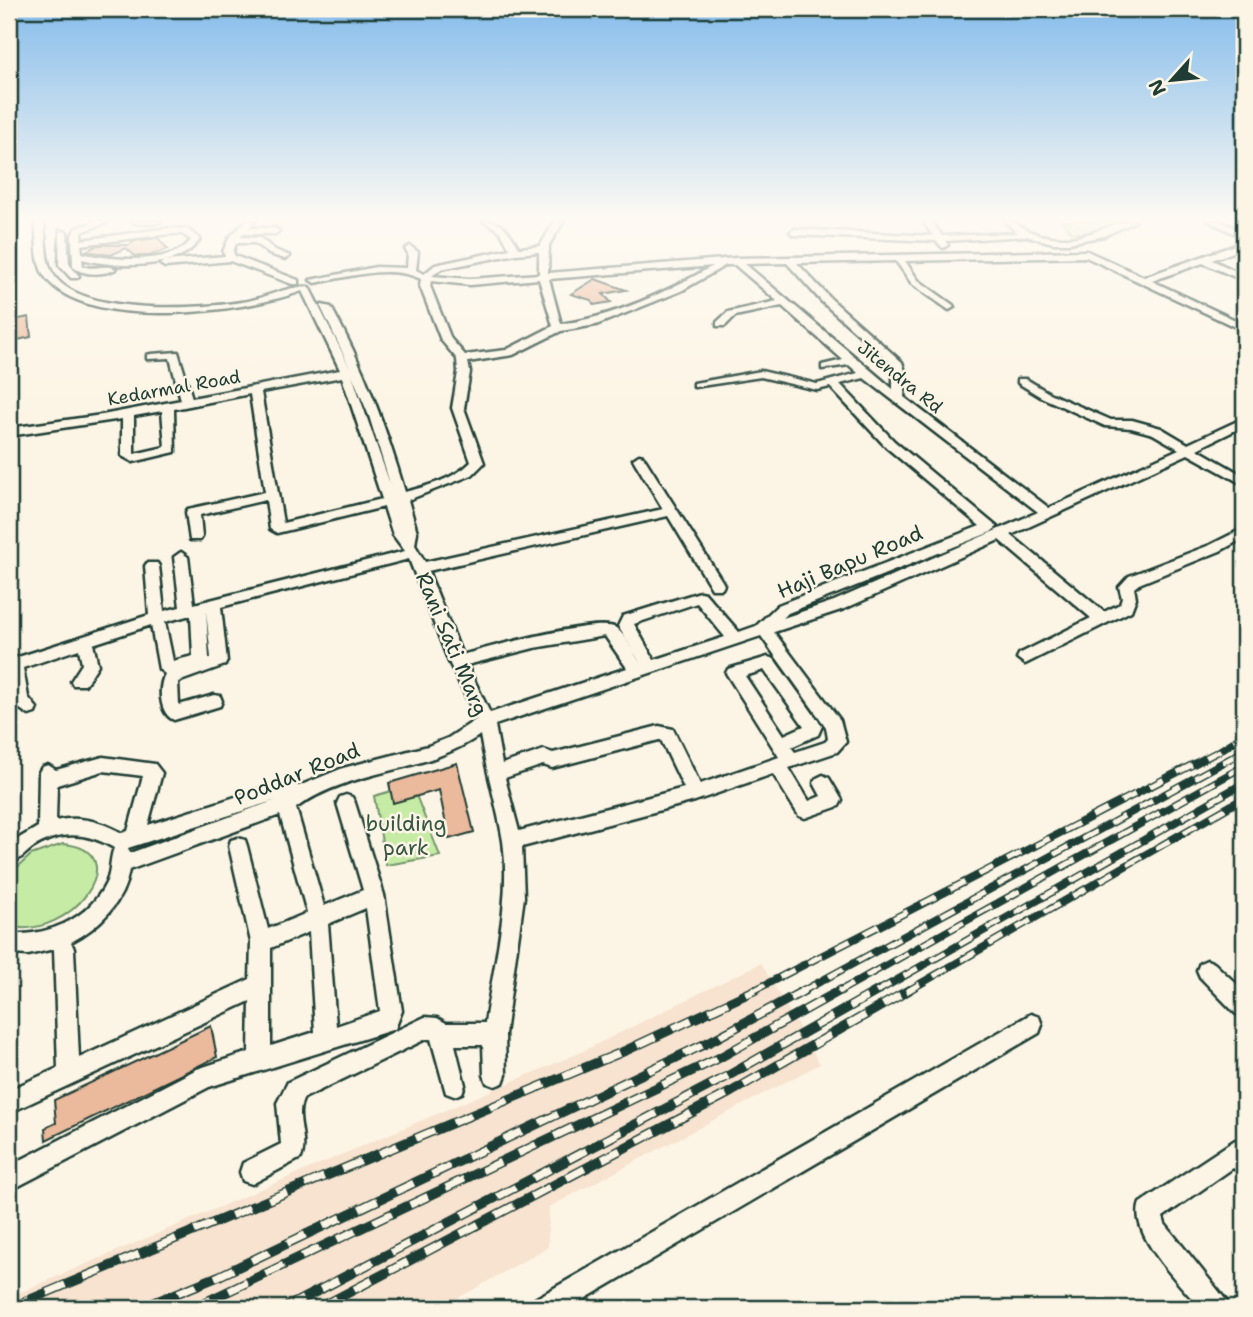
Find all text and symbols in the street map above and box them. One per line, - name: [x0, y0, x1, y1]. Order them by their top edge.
- north arrow: [1138, 46, 1208, 116]
- text: N: [1143, 75, 1172, 100]
- street label: Jitendra Rd: [852, 335, 948, 419]
- street label: Kedarmal Road: [106, 364, 242, 412]
- street label: Haji Bapu Road: [773, 519, 927, 605]
- street label: Rani Sati Marg: [409, 568, 495, 720]
- street label: Poddar Road: [230, 736, 364, 812]
- park label: building park: [366, 810, 446, 862]

